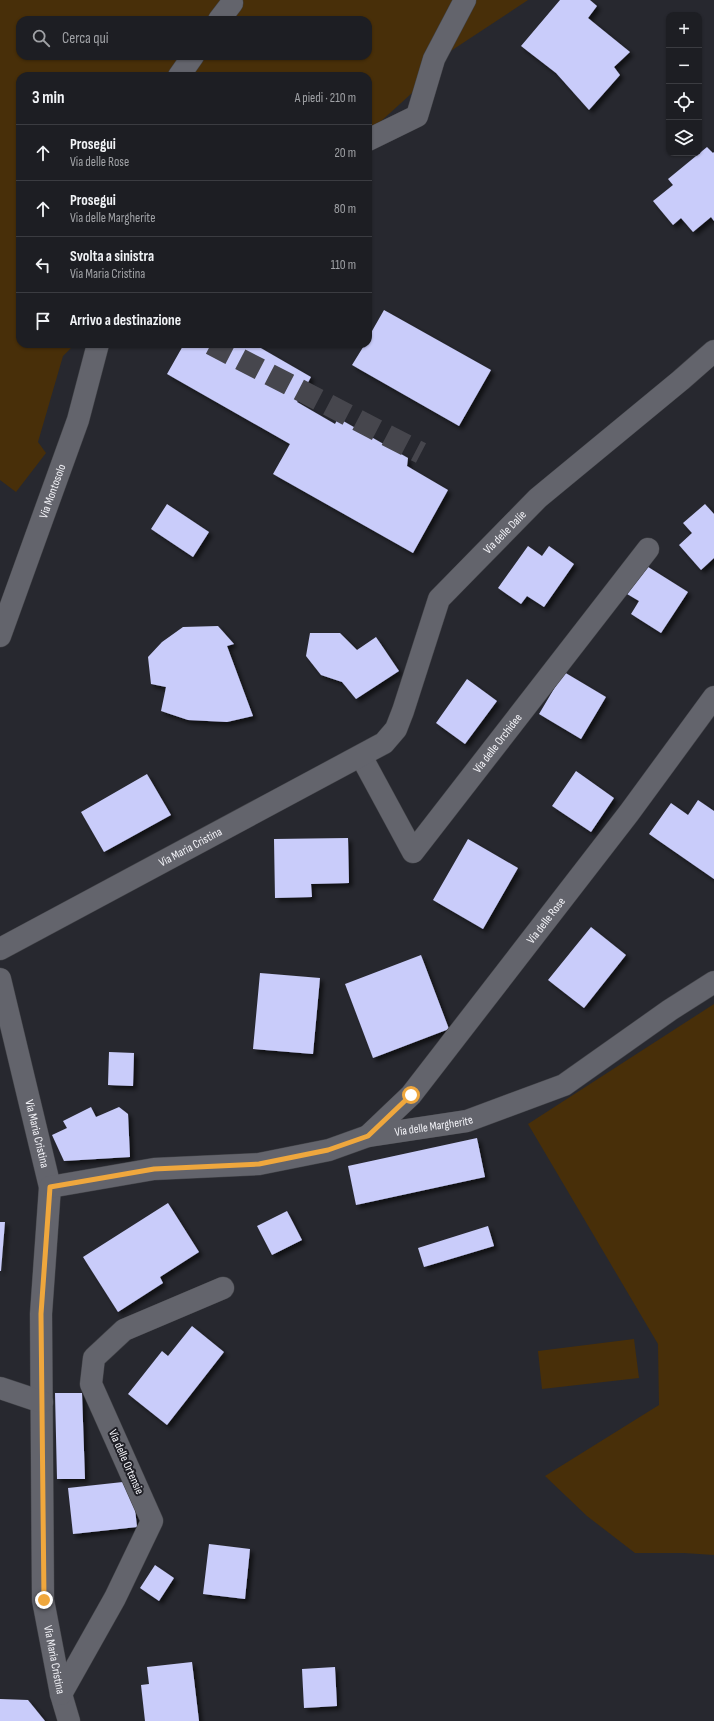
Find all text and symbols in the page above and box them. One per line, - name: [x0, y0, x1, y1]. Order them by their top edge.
- map controls: [666, 12, 702, 156]
- button: +: [666, 12, 702, 48]
- search box: [16, 16, 372, 60]
- icon: search: [30, 27, 52, 49]
- text: Cerca qui: [62, 29, 109, 48]
- button: −: [666, 48, 702, 84]
- button: locate: [666, 84, 702, 120]
- text: 3 min: [32, 88, 65, 108]
- text: A piedi · 210 m: [295, 90, 356, 106]
- button: layers: [666, 120, 702, 156]
- text: Prosegui: [70, 135, 116, 154]
- icon: ahead: [32, 142, 54, 164]
- text: 20 m: [334, 145, 356, 161]
- text: Via delle Rose: [70, 154, 129, 170]
- text: Prosegui: [70, 191, 116, 210]
- icon: ahead: [32, 198, 54, 220]
- text: 80 m: [334, 201, 356, 217]
- text: Via delle Margherite: [70, 210, 155, 226]
- text: Svolta a sinistra: [70, 247, 154, 266]
- icon: left: [32, 254, 54, 276]
- text: 110 m: [331, 257, 356, 273]
- text: Via Maria Cristina: [70, 266, 145, 282]
- icon: arrive: [32, 310, 54, 332]
- text: Arrivo a destinazione: [70, 311, 181, 330]
- street label: Via Montosolo: [36, 462, 69, 520]
- street label: Via delle Dalie: [480, 507, 530, 557]
- street label: Via delle Orchidee: [470, 710, 525, 776]
- street label: Via Maria Cristina: [156, 824, 225, 870]
- street label: Via delle Rose: [523, 894, 569, 947]
- route start: [402, 1086, 420, 1104]
- street label: Via Maria Cristina: [22, 1098, 53, 1170]
- street label: Via delle Margherite: [394, 1112, 475, 1139]
- street label: Via delle Ortensie: [105, 1427, 147, 1497]
- route end: [35, 1591, 53, 1609]
- street label: Via Maria Cristina: [41, 1624, 68, 1696]

